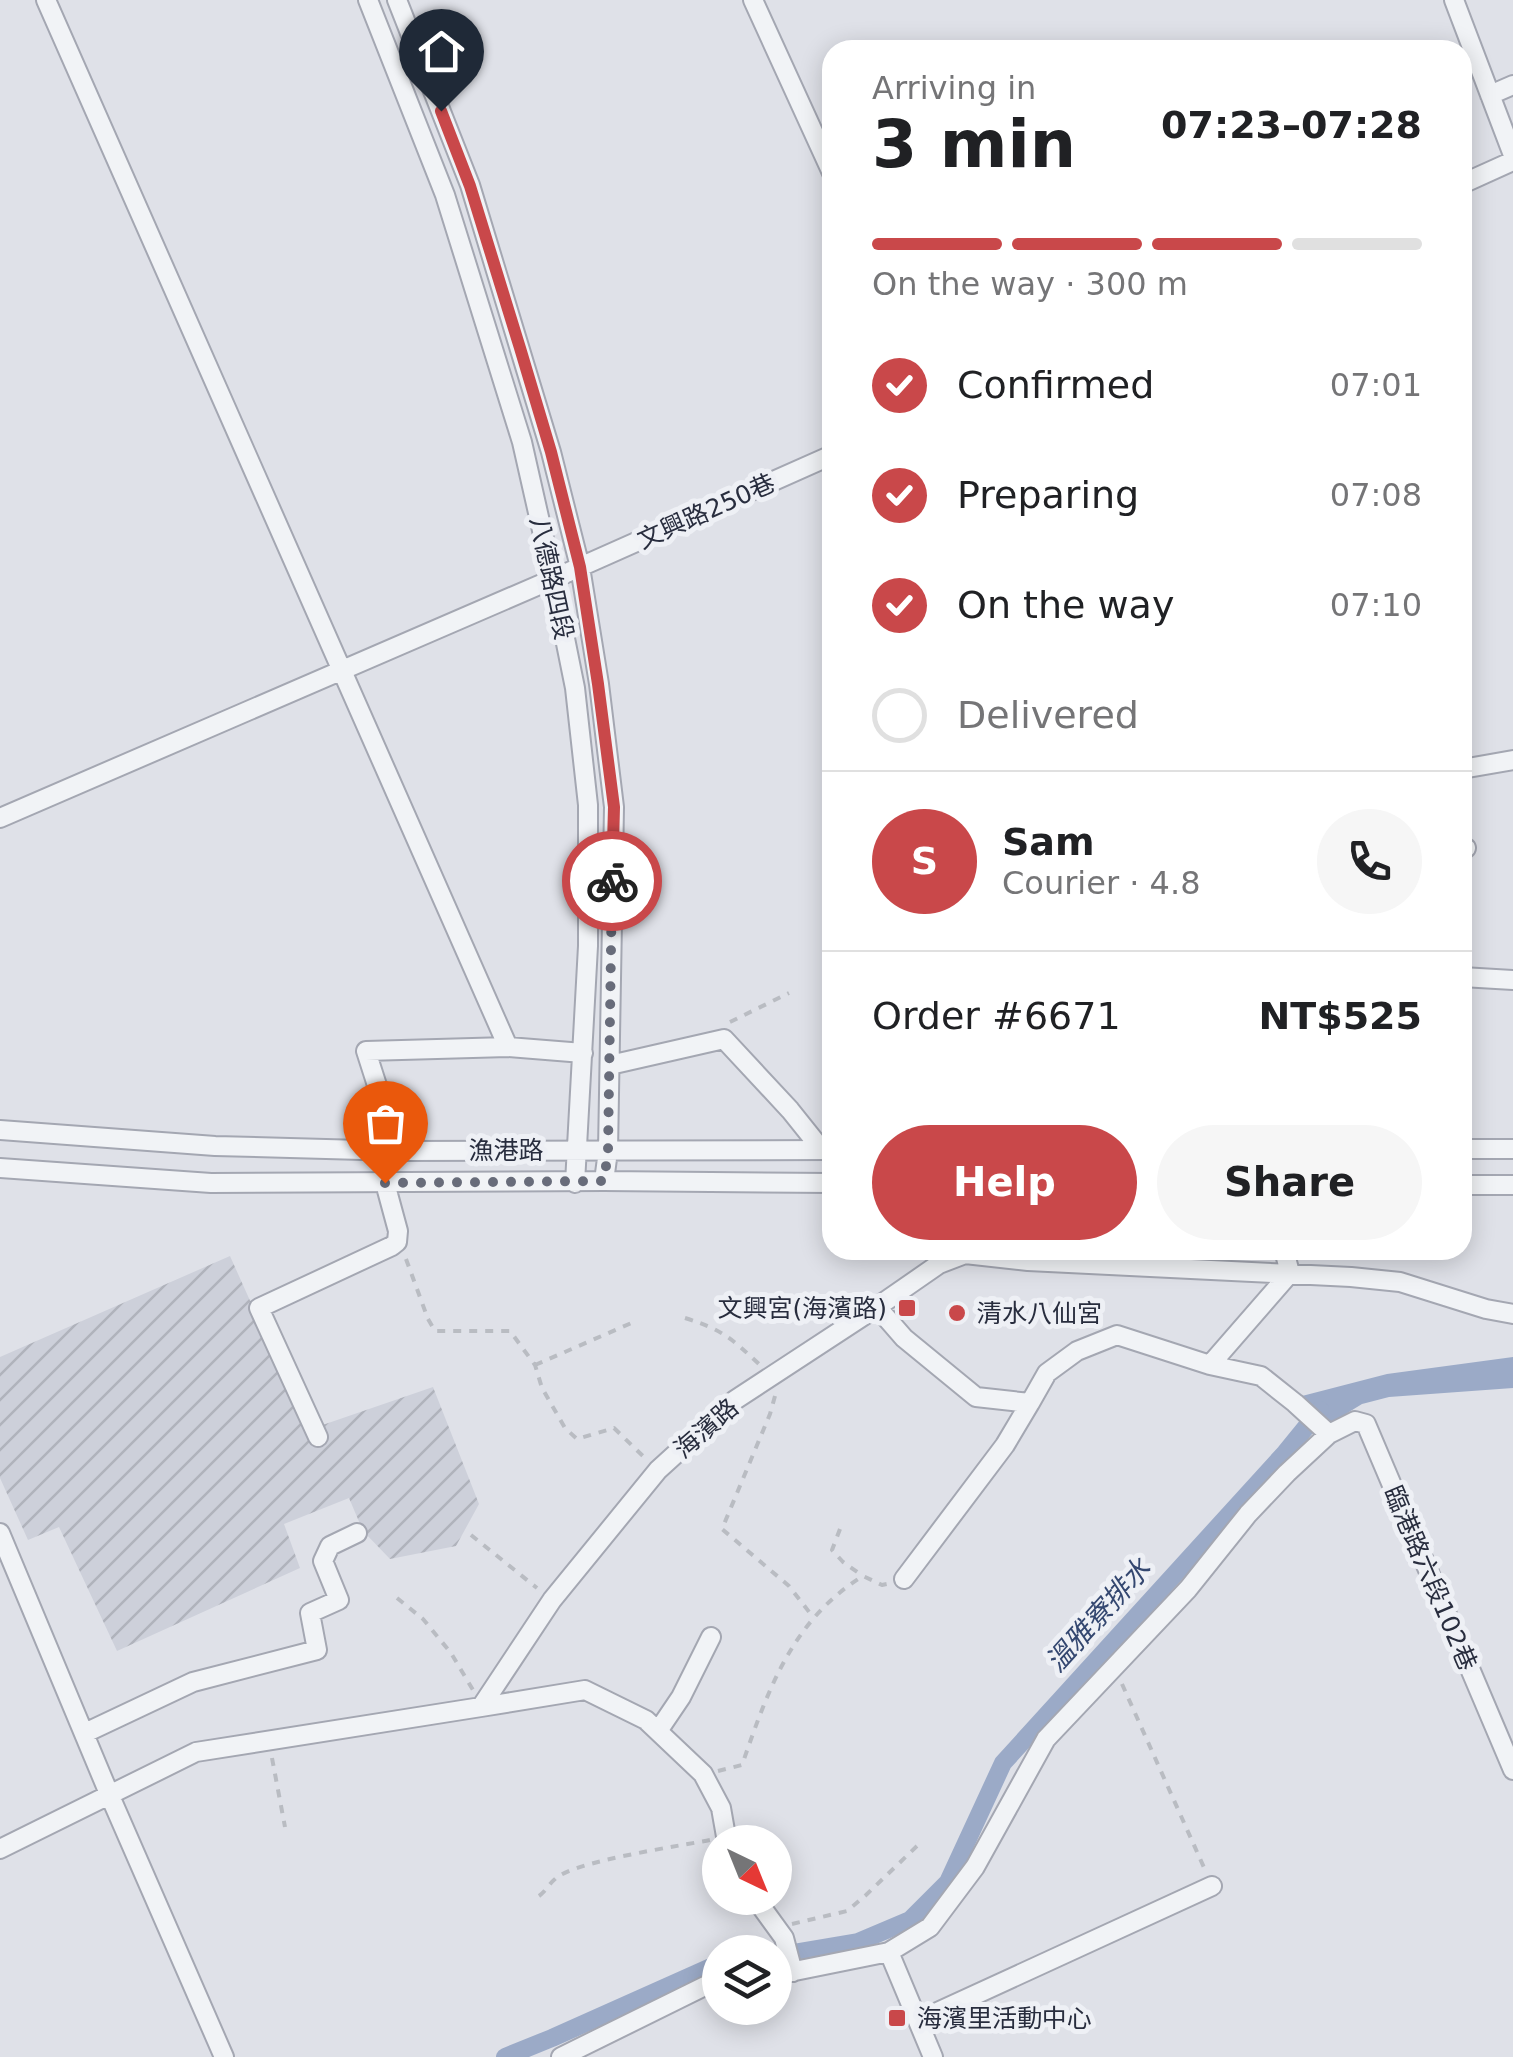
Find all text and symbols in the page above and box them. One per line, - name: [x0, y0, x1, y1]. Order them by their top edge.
- pin: [399, 9, 484, 112]
- icon: home: [414, 24, 469, 79]
- text: Arriving in: [872, 69, 1036, 107]
- text: 07:23–07:28: [1161, 103, 1422, 147]
- text: 3 min: [872, 107, 1076, 182]
- text: On the way · 300 m: [872, 265, 1188, 303]
- icon: check: [872, 358, 927, 413]
- text: Confirmed: [957, 363, 1154, 407]
- text: 07:01: [1330, 366, 1422, 404]
- street label: 文興路250巷: [633, 468, 780, 555]
- icon: check: [872, 468, 927, 523]
- text: Preparing: [957, 473, 1139, 517]
- text: 07:08: [1330, 476, 1422, 514]
- street label: 八德路四段: [524, 514, 579, 642]
- icon: check: [872, 578, 927, 633]
- text: On the way: [957, 583, 1174, 627]
- text: 07:10: [1330, 586, 1422, 624]
- text: Delivered: [957, 693, 1139, 737]
- button: phone: [1317, 809, 1422, 914]
- text: Sam: [1002, 820, 1095, 864]
- courier: [562, 831, 662, 931]
- text: S: [911, 839, 938, 883]
- icon: bike: [585, 854, 640, 909]
- text: Courier · 4.8: [1002, 864, 1201, 902]
- text: Order #6671: [872, 994, 1121, 1038]
- text: NT$525: [1259, 994, 1422, 1038]
- pin: [343, 1081, 428, 1184]
- icon: bag: [358, 1096, 413, 1151]
- button: Help: [872, 1125, 1137, 1240]
- button: Share: [1157, 1125, 1422, 1240]
- street label: 漁港路: [468, 1136, 544, 1165]
- place label: 文興宮(海濱路): [717, 1294, 887, 1323]
- marker: 文興宮(海濱路): [896, 1297, 918, 1319]
- place label: 清水八仙宮: [977, 1299, 1102, 1328]
- marker: 清水八仙宮: [946, 1302, 968, 1324]
- street label: 海濱路: [669, 1393, 744, 1464]
- street label: 臨港路六段102巷: [1379, 1482, 1483, 1675]
- water label: 溫雅寮排水: [1039, 1551, 1159, 1678]
- north arrow: [702, 1825, 792, 1915]
- map controls: [702, 1825, 792, 2025]
- button: layers: [702, 1935, 792, 2025]
- place label: 海濱里活動中心: [917, 2004, 1092, 2033]
- marker: 海濱里活動中心: [886, 2007, 908, 2029]

